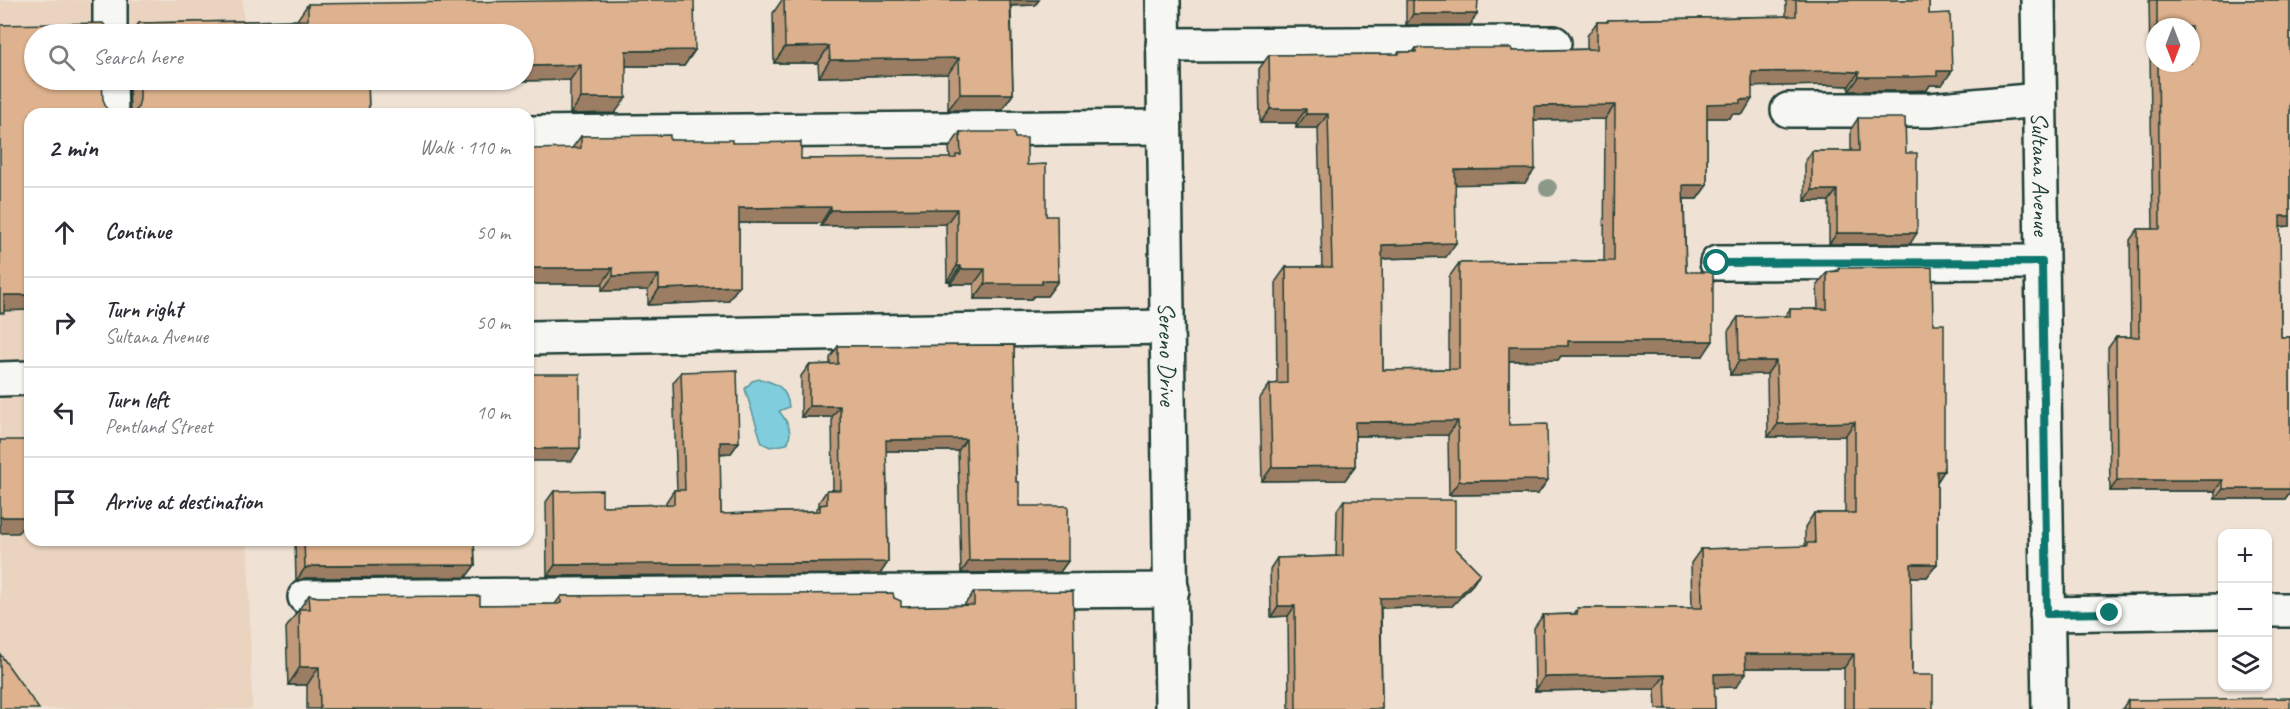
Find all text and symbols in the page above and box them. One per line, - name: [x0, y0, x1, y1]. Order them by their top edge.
- north arrow: [2146, 18, 2200, 72]
- search box: [24, 24, 534, 90]
- icon: search: [45, 41, 78, 74]
- text: Search here: [93, 43, 183, 71]
- street label: Sultana Avenue: [2025, 112, 2057, 238]
- text: 2 min: [48, 131, 98, 164]
- text: Walk · 110 m: [420, 135, 510, 160]
- icon: ahead: [48, 216, 81, 249]
- text: Continue: [105, 218, 171, 246]
- text: 50 m: [476, 220, 510, 245]
- route start: [1703, 249, 1729, 275]
- text: Turn right: [105, 296, 182, 324]
- street label: Sereno Drive: [1152, 302, 1183, 408]
- icon: right: [48, 306, 81, 339]
- text: 50 m: [476, 310, 510, 335]
- text: Sultana Avenue: [105, 324, 208, 349]
- text: Turn left: [105, 386, 169, 414]
- icon: left: [48, 396, 81, 429]
- text: 10 m: [476, 400, 510, 425]
- text: Pentland Street: [105, 414, 212, 439]
- icon: arrive: [48, 486, 81, 519]
- text: Arrive at destination: [105, 488, 262, 516]
- map controls: [2218, 529, 2272, 691]
- button: +: [2218, 529, 2272, 583]
- button: −: [2218, 583, 2272, 637]
- route end: [2096, 599, 2122, 625]
- button: layers: [2218, 637, 2272, 691]

